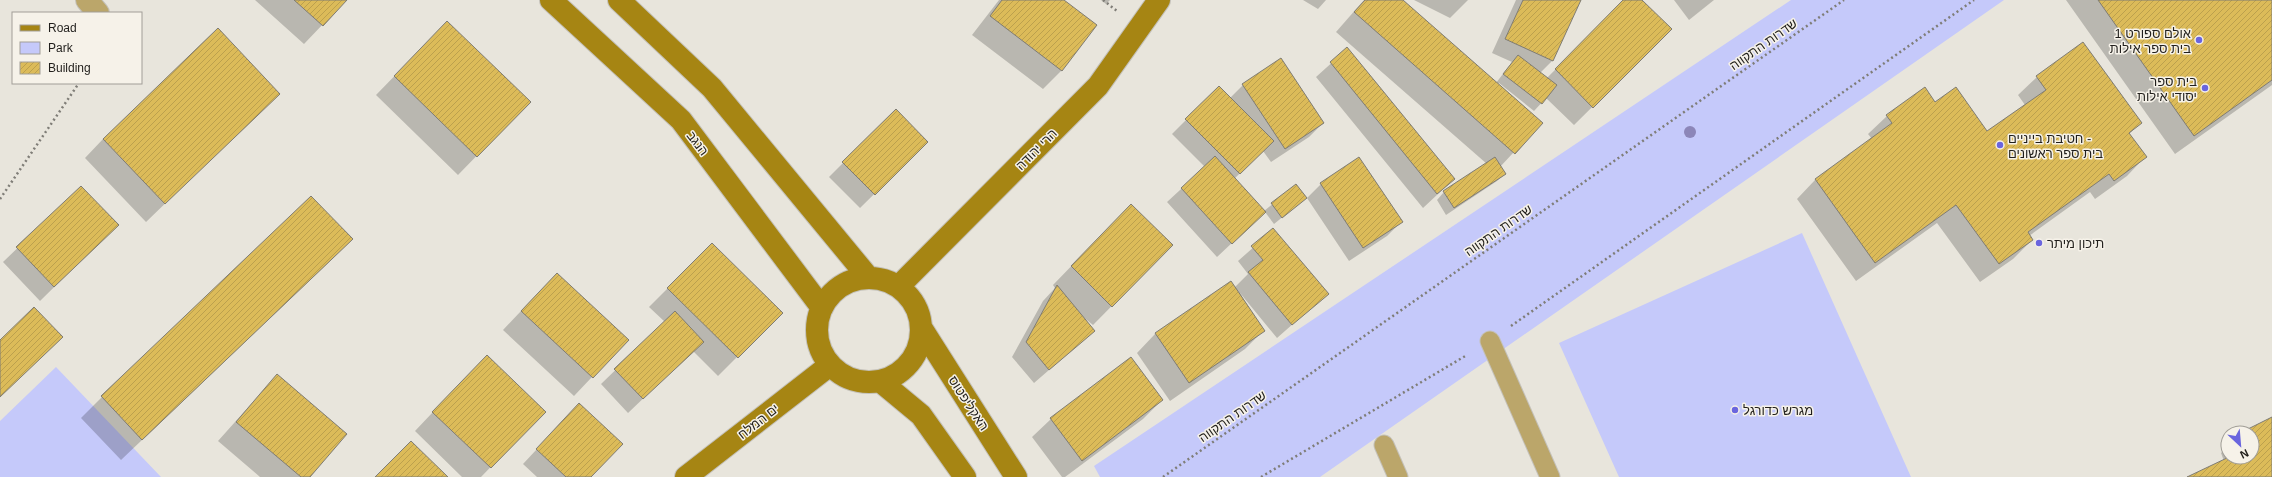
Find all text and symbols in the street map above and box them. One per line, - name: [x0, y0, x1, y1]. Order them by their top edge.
- legend: [12, 12, 142, 84]
- street label: שדרות התקווה: [1727, 16, 1800, 73]
- text: Road: [48, 21, 77, 35]
- place label: אולם ספורט 1 בית ספר אילות: [2110, 26, 2191, 56]
- marker: אולם ספורט 1 בית ספר אילות: [2194, 35, 2204, 45]
- text: Park: [48, 41, 74, 55]
- text: Building: [48, 61, 91, 75]
- place label: בית ספר יסודי אילות: [2137, 74, 2197, 104]
- marker: בית ספר יסודי אילות: [2200, 83, 2210, 93]
- street label: הרי יהודה: [1013, 126, 1060, 173]
- street label: הנגב: [684, 128, 712, 158]
- place label: חטיבת בייניים - בית ספר ראשונים: [2008, 131, 2103, 161]
- marker: חטיבת בייניים - בית ספר ראשונים: [1995, 140, 2005, 150]
- street label: שדרות התקווה: [1462, 202, 1535, 259]
- place label: תיכון מיתר: [2047, 236, 2104, 251]
- marker: תיכון מיתר: [2034, 238, 2044, 248]
- street label: האקליפטוס: [945, 373, 992, 433]
- street label: שדרות התקווה: [1196, 388, 1269, 445]
- street label: ים המלח: [735, 401, 782, 442]
- place label: מגרש כדורגל: [1743, 403, 1813, 418]
- marker: מגרש כדורגל: [1730, 405, 1740, 415]
- north arrow: [2220, 425, 2260, 465]
- text: N: [2238, 447, 2251, 461]

